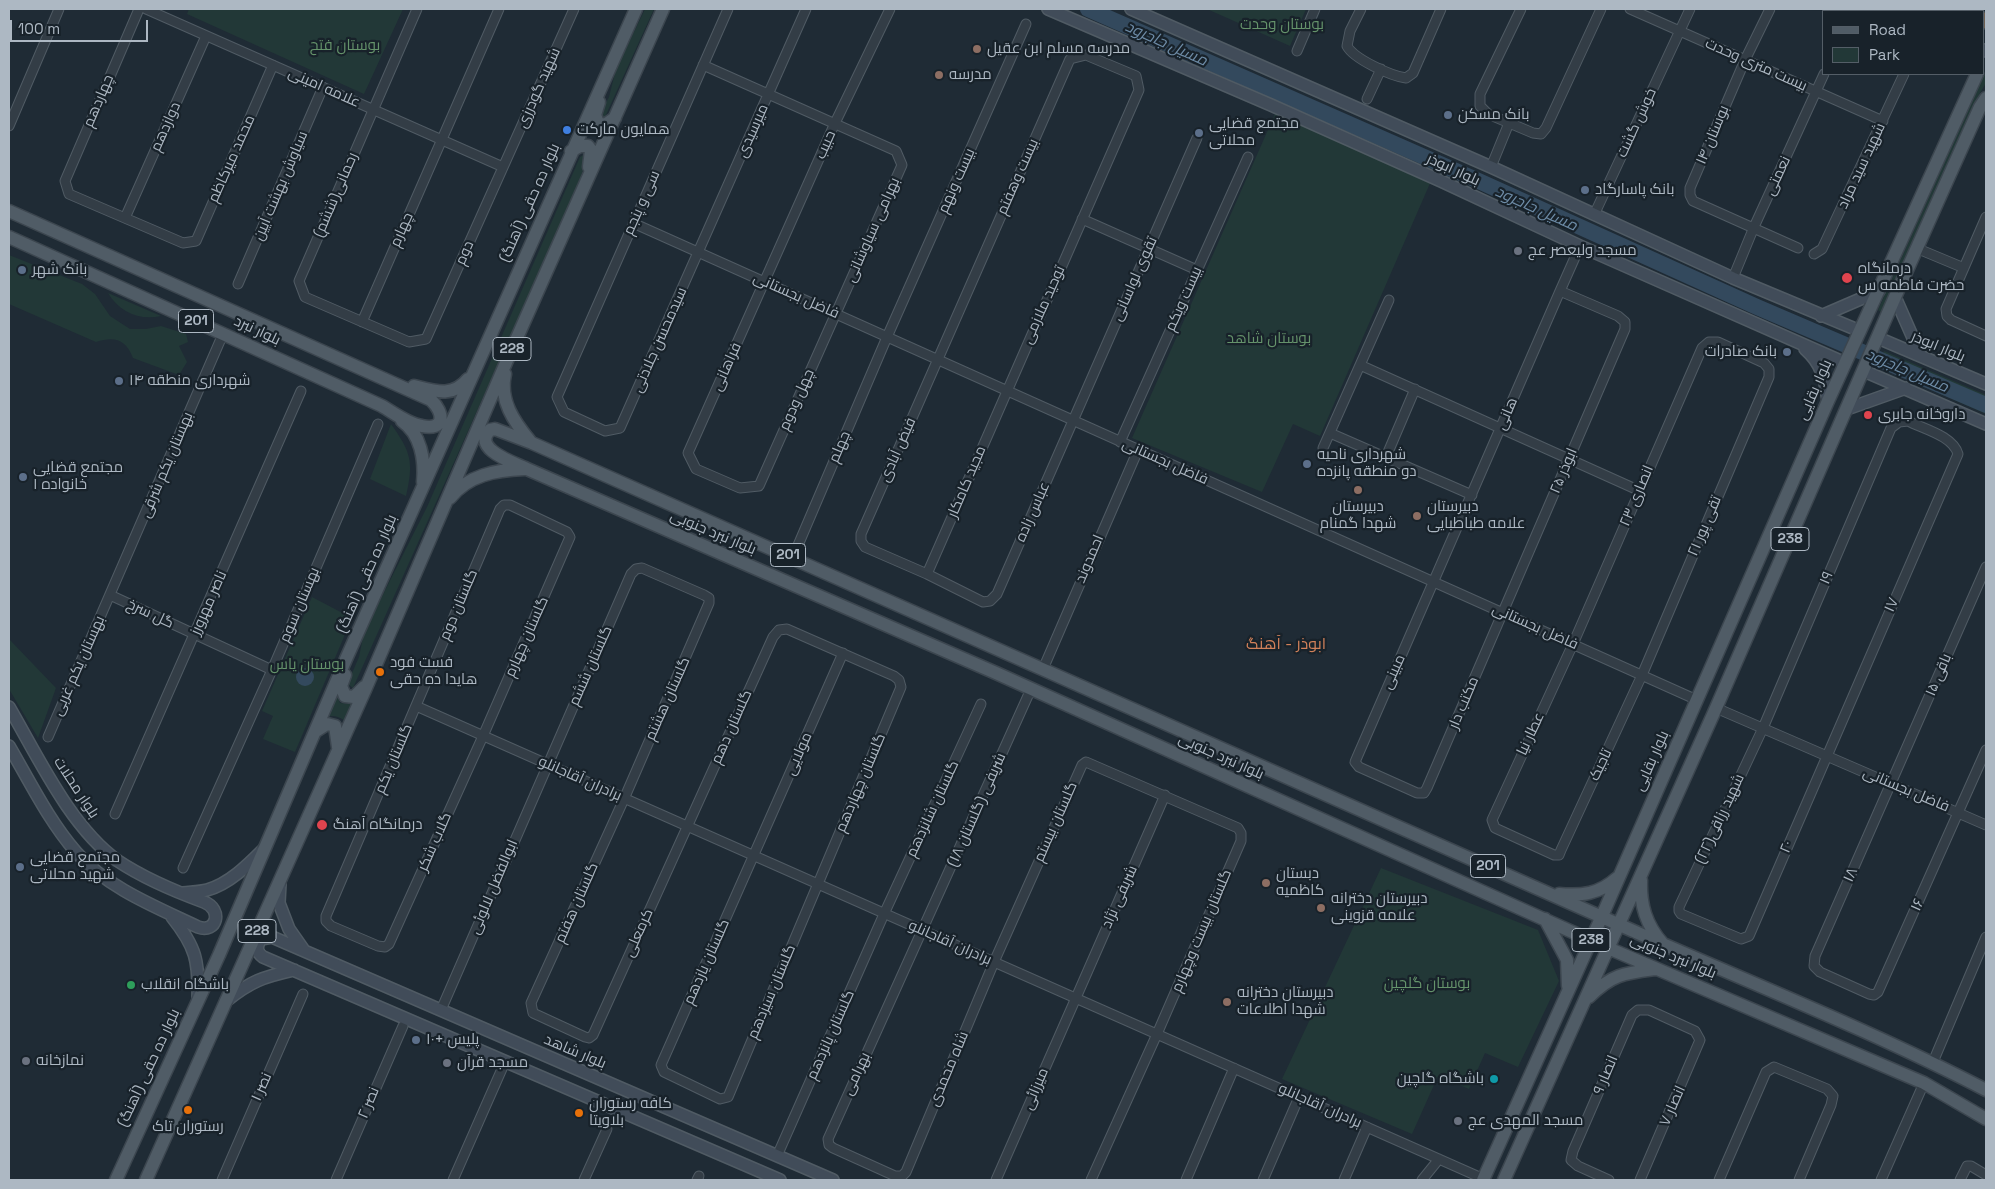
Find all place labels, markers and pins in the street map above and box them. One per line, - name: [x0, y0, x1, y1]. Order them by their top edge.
- place label: مدرسه مسلم ابن عقیل: [987, 40, 1130, 58]
- marker: مدرسه مسلم ابن عقیل: [971, 43, 983, 55]
- place label: مدرسه: [949, 66, 992, 84]
- marker: مدرسه: [933, 69, 945, 81]
- place label: بانک مسکن: [1458, 106, 1529, 124]
- marker: بانک مسکن: [1442, 109, 1454, 121]
- place label: مجتمع قضایی محلاتی: [1209, 115, 1299, 150]
- place label: همایون مارکت: [577, 121, 670, 139]
- marker: همایون مارکت: [561, 124, 573, 136]
- marker: مجتمع قضایی محلاتی: [1193, 127, 1205, 139]
- place label: بانک پاسارگاد: [1595, 181, 1675, 199]
- marker: بانک پاسارگاد: [1579, 184, 1591, 196]
- place label: مسجد ولیعصر عج: [1528, 242, 1637, 260]
- marker: مسجد ولیعصر عج: [1512, 245, 1524, 257]
- place label: درمانگاه حضرت فاطمه س: [1858, 260, 1964, 295]
- place label: بانک شهر: [32, 261, 87, 279]
- marker: بانک شهر: [16, 264, 28, 276]
- marker: درمانگاه حضرت فاطمه س: [1840, 271, 1854, 285]
- place label: بانک صادرات: [1705, 343, 1777, 361]
- marker: بانک صادرات: [1781, 346, 1793, 358]
- place label: شهرداری منطقه ۱۴: [129, 372, 250, 390]
- marker: شهرداری منطقه ۱۴: [113, 375, 125, 387]
- place label: داروخانه جابری: [1878, 406, 1965, 424]
- marker: داروخانه جابری: [1862, 409, 1874, 421]
- place label: شهرداری ناحیه دو منطقه پانزده: [1317, 446, 1417, 481]
- marker: شهرداری ناحیه دو منطقه پانزده: [1301, 458, 1313, 470]
- place label: مجتمع قضایی خانواده ۱: [33, 459, 123, 494]
- marker: مجتمع قضایی خانواده ۱: [17, 471, 29, 483]
- marker: دبیرستان شهدا گمنام: [1352, 484, 1364, 496]
- place label: دبیرستان شهدا گمنام: [1320, 498, 1396, 533]
- place label: دبیرستان علامه طباطبایی: [1427, 498, 1525, 533]
- marker: دبیرستان علامه طباطبایی: [1411, 510, 1423, 522]
- place label: فست فود هایدا ده حقی: [390, 654, 477, 689]
- marker: فست فود هایدا ده حقی: [374, 666, 386, 678]
- place label: درمانگاه آهنگ: [333, 816, 423, 834]
- marker: درمانگاه آهنگ: [315, 818, 329, 832]
- place label: مجتمع قضایی شهید محلاتی: [30, 849, 120, 884]
- marker: مجتمع قضایی شهید محلاتی: [14, 861, 26, 873]
- place label: دبستان کاظمیه: [1276, 865, 1324, 900]
- marker: دبستان کاظمیه: [1260, 877, 1272, 889]
- place label: دبیرستان دخترانه علامه قزوینی: [1331, 890, 1427, 925]
- marker: دبیرستان دخترانه علامه قزوینی: [1315, 902, 1327, 914]
- place label: باشگاه انقلاب: [141, 976, 229, 994]
- marker: باشگاه انقلاب: [125, 979, 137, 991]
- place label: دبیرستان دخترانه شهدا اطلاعات: [1237, 984, 1333, 1019]
- marker: دبیرستان دخترانه شهدا اطلاعات: [1221, 996, 1233, 1008]
- place label: پلیس +۱۰: [426, 1031, 479, 1049]
- marker: پلیس +۱۰: [410, 1034, 422, 1046]
- place label: نمازخانه: [36, 1052, 84, 1070]
- place label: مسجد قرآن: [457, 1054, 528, 1072]
- marker: نمازخانه: [20, 1055, 32, 1067]
- marker: مسجد قرآن: [441, 1057, 453, 1069]
- place label: باشگاه گلچین: [1397, 1070, 1484, 1088]
- marker: باشگاه گلچین: [1488, 1073, 1500, 1085]
- place label: کافه رستوران بلاویتا: [589, 1095, 672, 1130]
- marker: رستوران تاک: [182, 1104, 194, 1116]
- marker: کافه رستوران بلاویتا: [573, 1107, 585, 1119]
- place label: مسجد المهدی عج: [1468, 1112, 1583, 1130]
- marker: مسجد المهدی عج: [1452, 1115, 1464, 1127]
- place label: رستوران تاک: [152, 1118, 224, 1136]

